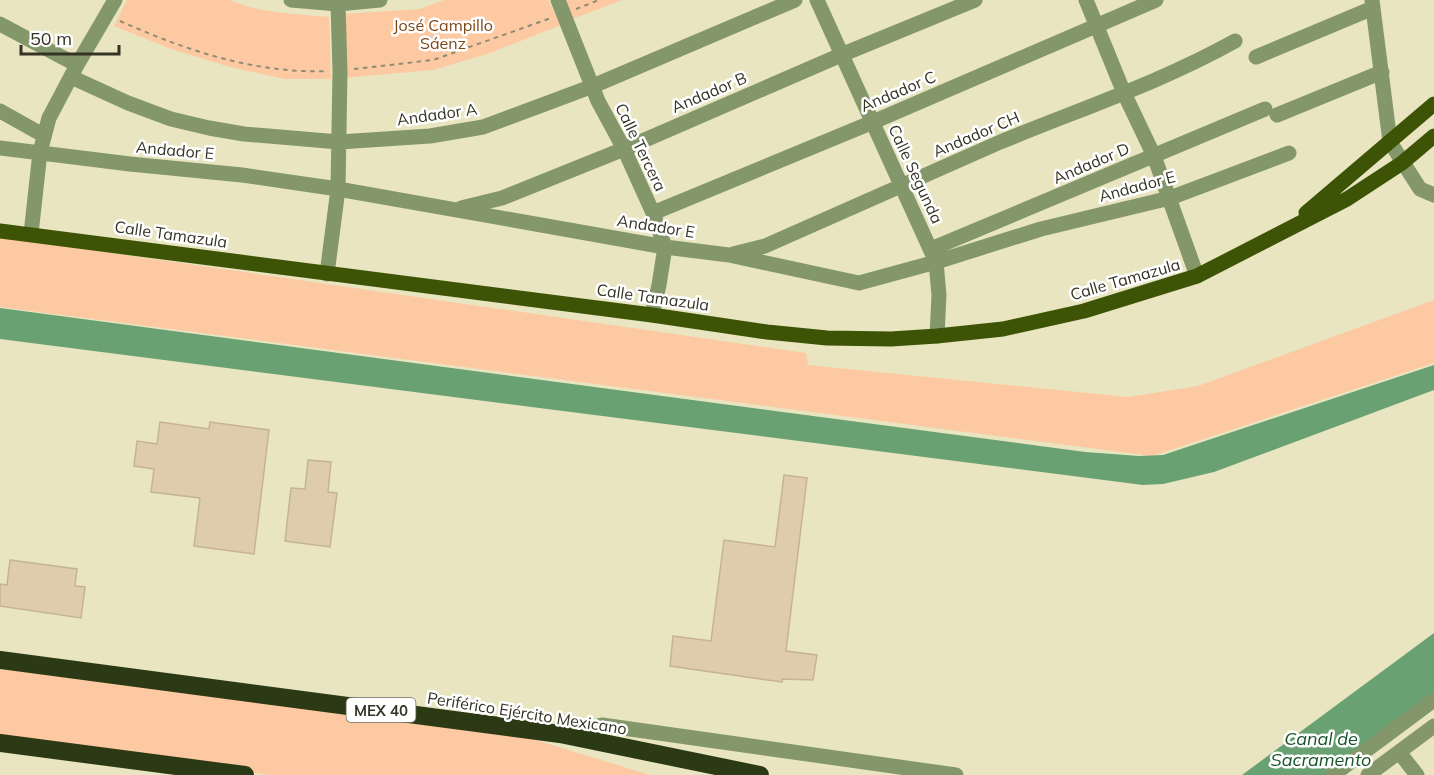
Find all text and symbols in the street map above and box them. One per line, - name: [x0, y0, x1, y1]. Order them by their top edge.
- park label: José Campillo Sáenz: [393, 15, 493, 53]
- scale bar: [21, 18, 118, 56]
- text: 50 m: [30, 27, 72, 50]
- street label: Andador C: [857, 66, 939, 116]
- street label: Andador B: [668, 67, 750, 117]
- street label: Andador A: [396, 98, 479, 130]
- street label: Calle Tercera: [611, 100, 671, 194]
- street label: Andador CH: [930, 107, 1022, 161]
- street label: Calle Segunda: [884, 121, 948, 227]
- street label: Andador E: [135, 137, 215, 163]
- street label: Andador D: [1050, 138, 1132, 188]
- street label: Andador E: [1097, 166, 1177, 206]
- street label: Andador E: [616, 210, 696, 242]
- street label: Calle Tamazula: [113, 216, 229, 252]
- street label: Calle Tamazula: [1068, 254, 1182, 304]
- street label: Calle Tamazula: [595, 279, 711, 315]
- street label: Periférico Ejército Mexicano: [426, 687, 628, 739]
- road number: MEX 40: [346, 698, 416, 722]
- water label: Canal de Sacramento: [1271, 727, 1371, 771]

